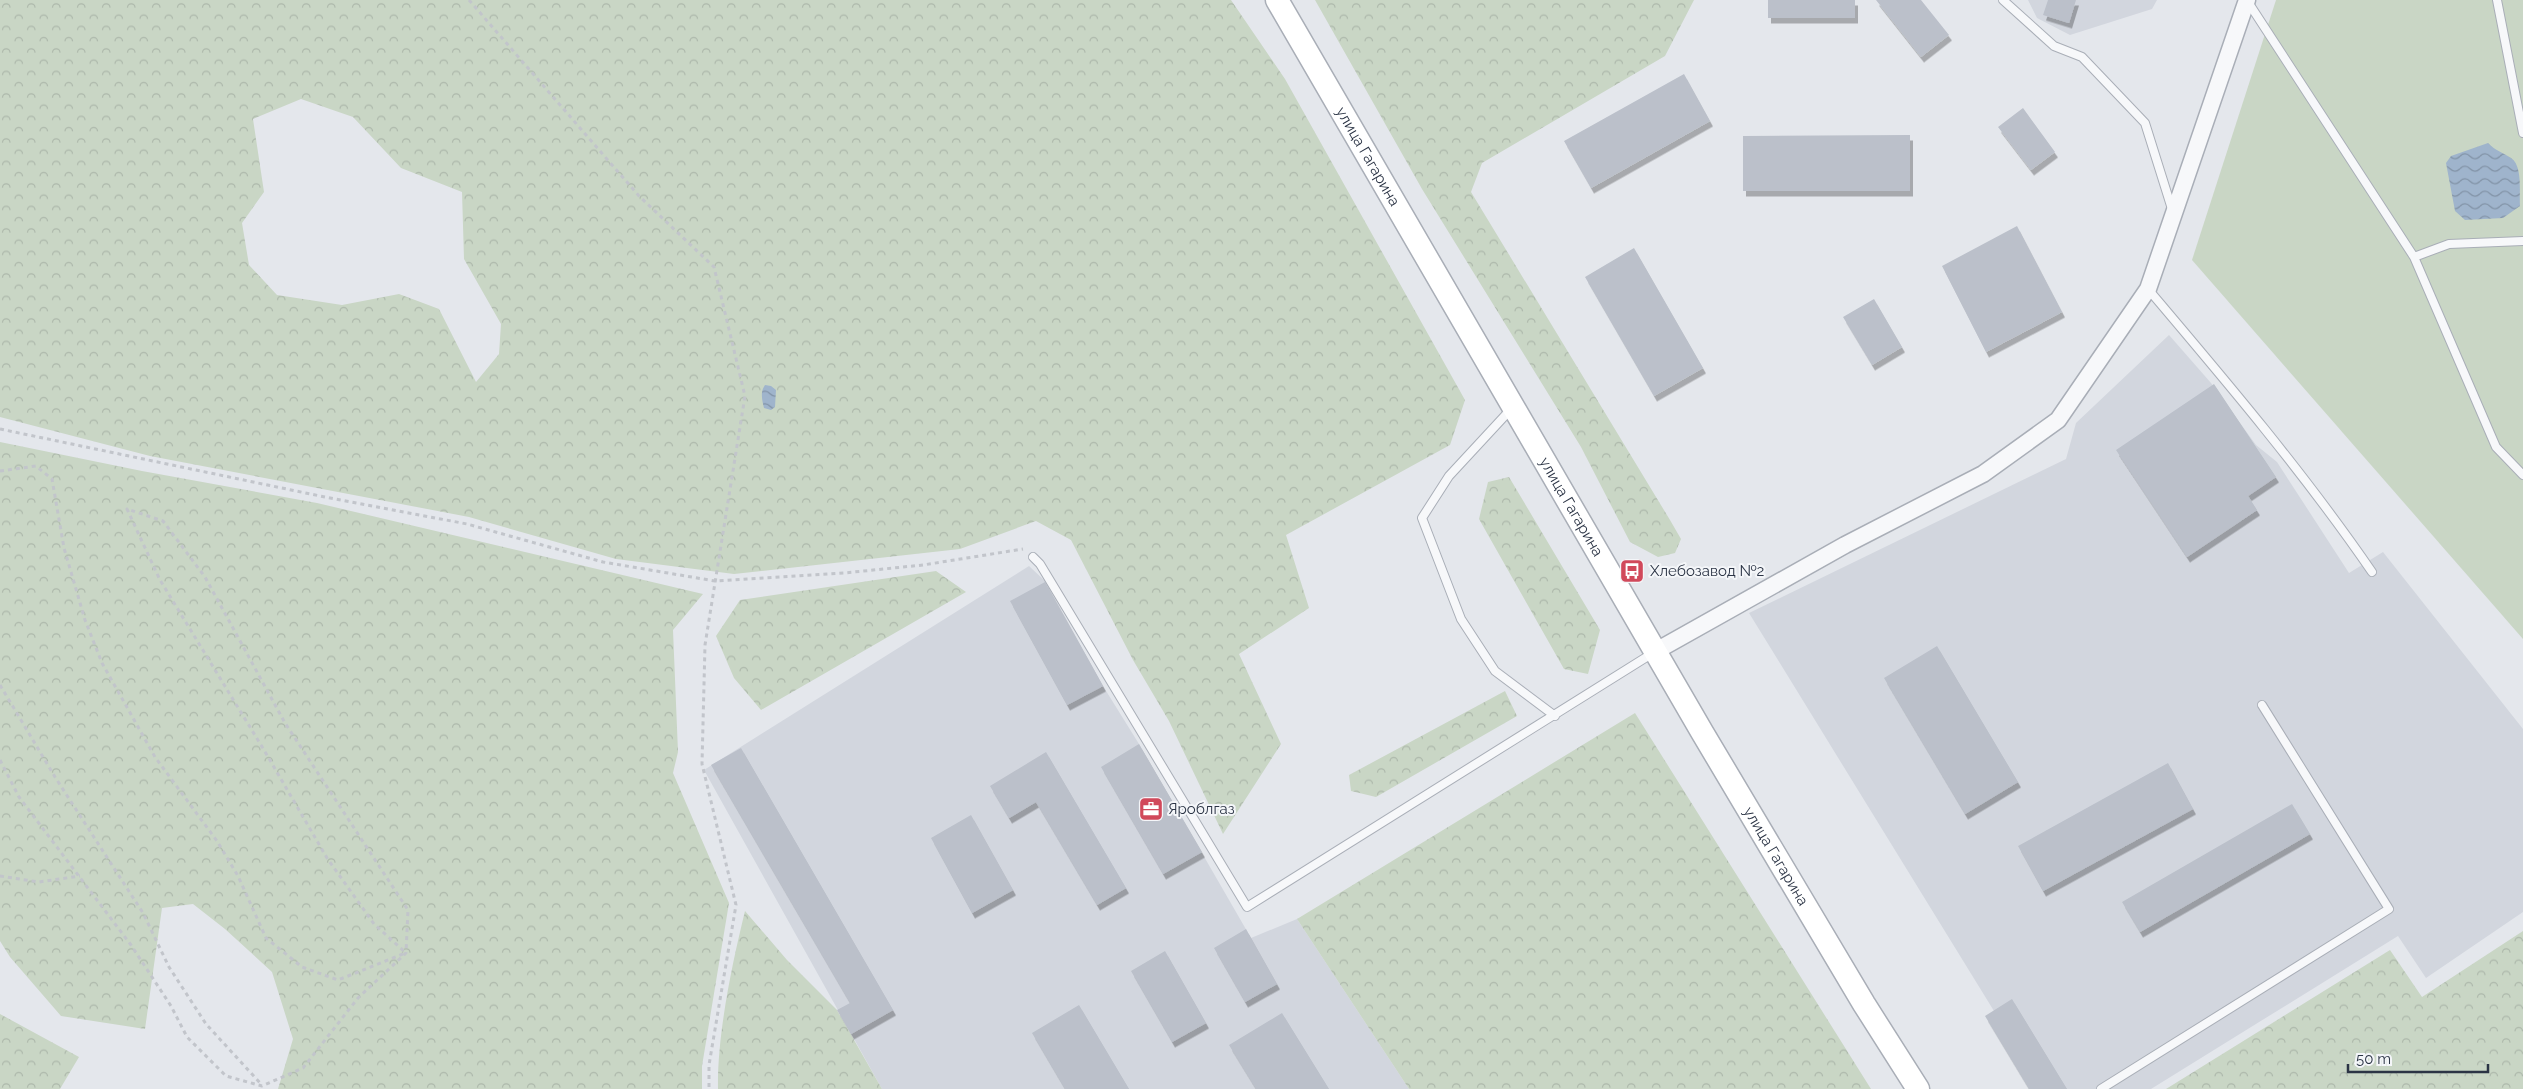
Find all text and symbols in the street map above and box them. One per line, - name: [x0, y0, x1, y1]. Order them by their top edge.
- street label: улица Гагарина: [1332, 104, 1404, 209]
- street label: улица Гагарина: [1535, 454, 1607, 560]
- bus stop icon: Хлебозавод №2: [1619, 558, 1645, 584]
- place label: Хлебозавод №2: [1650, 562, 1765, 580]
- office icon: Яроблгаз: [1138, 796, 1164, 822]
- place label: Яроблгаз: [1168, 800, 1235, 818]
- street label: улица Гагарина: [1740, 804, 1812, 909]
- scale bar: [2348, 1042, 2488, 1074]
- text: 50 m: [2356, 1050, 2391, 1068]

